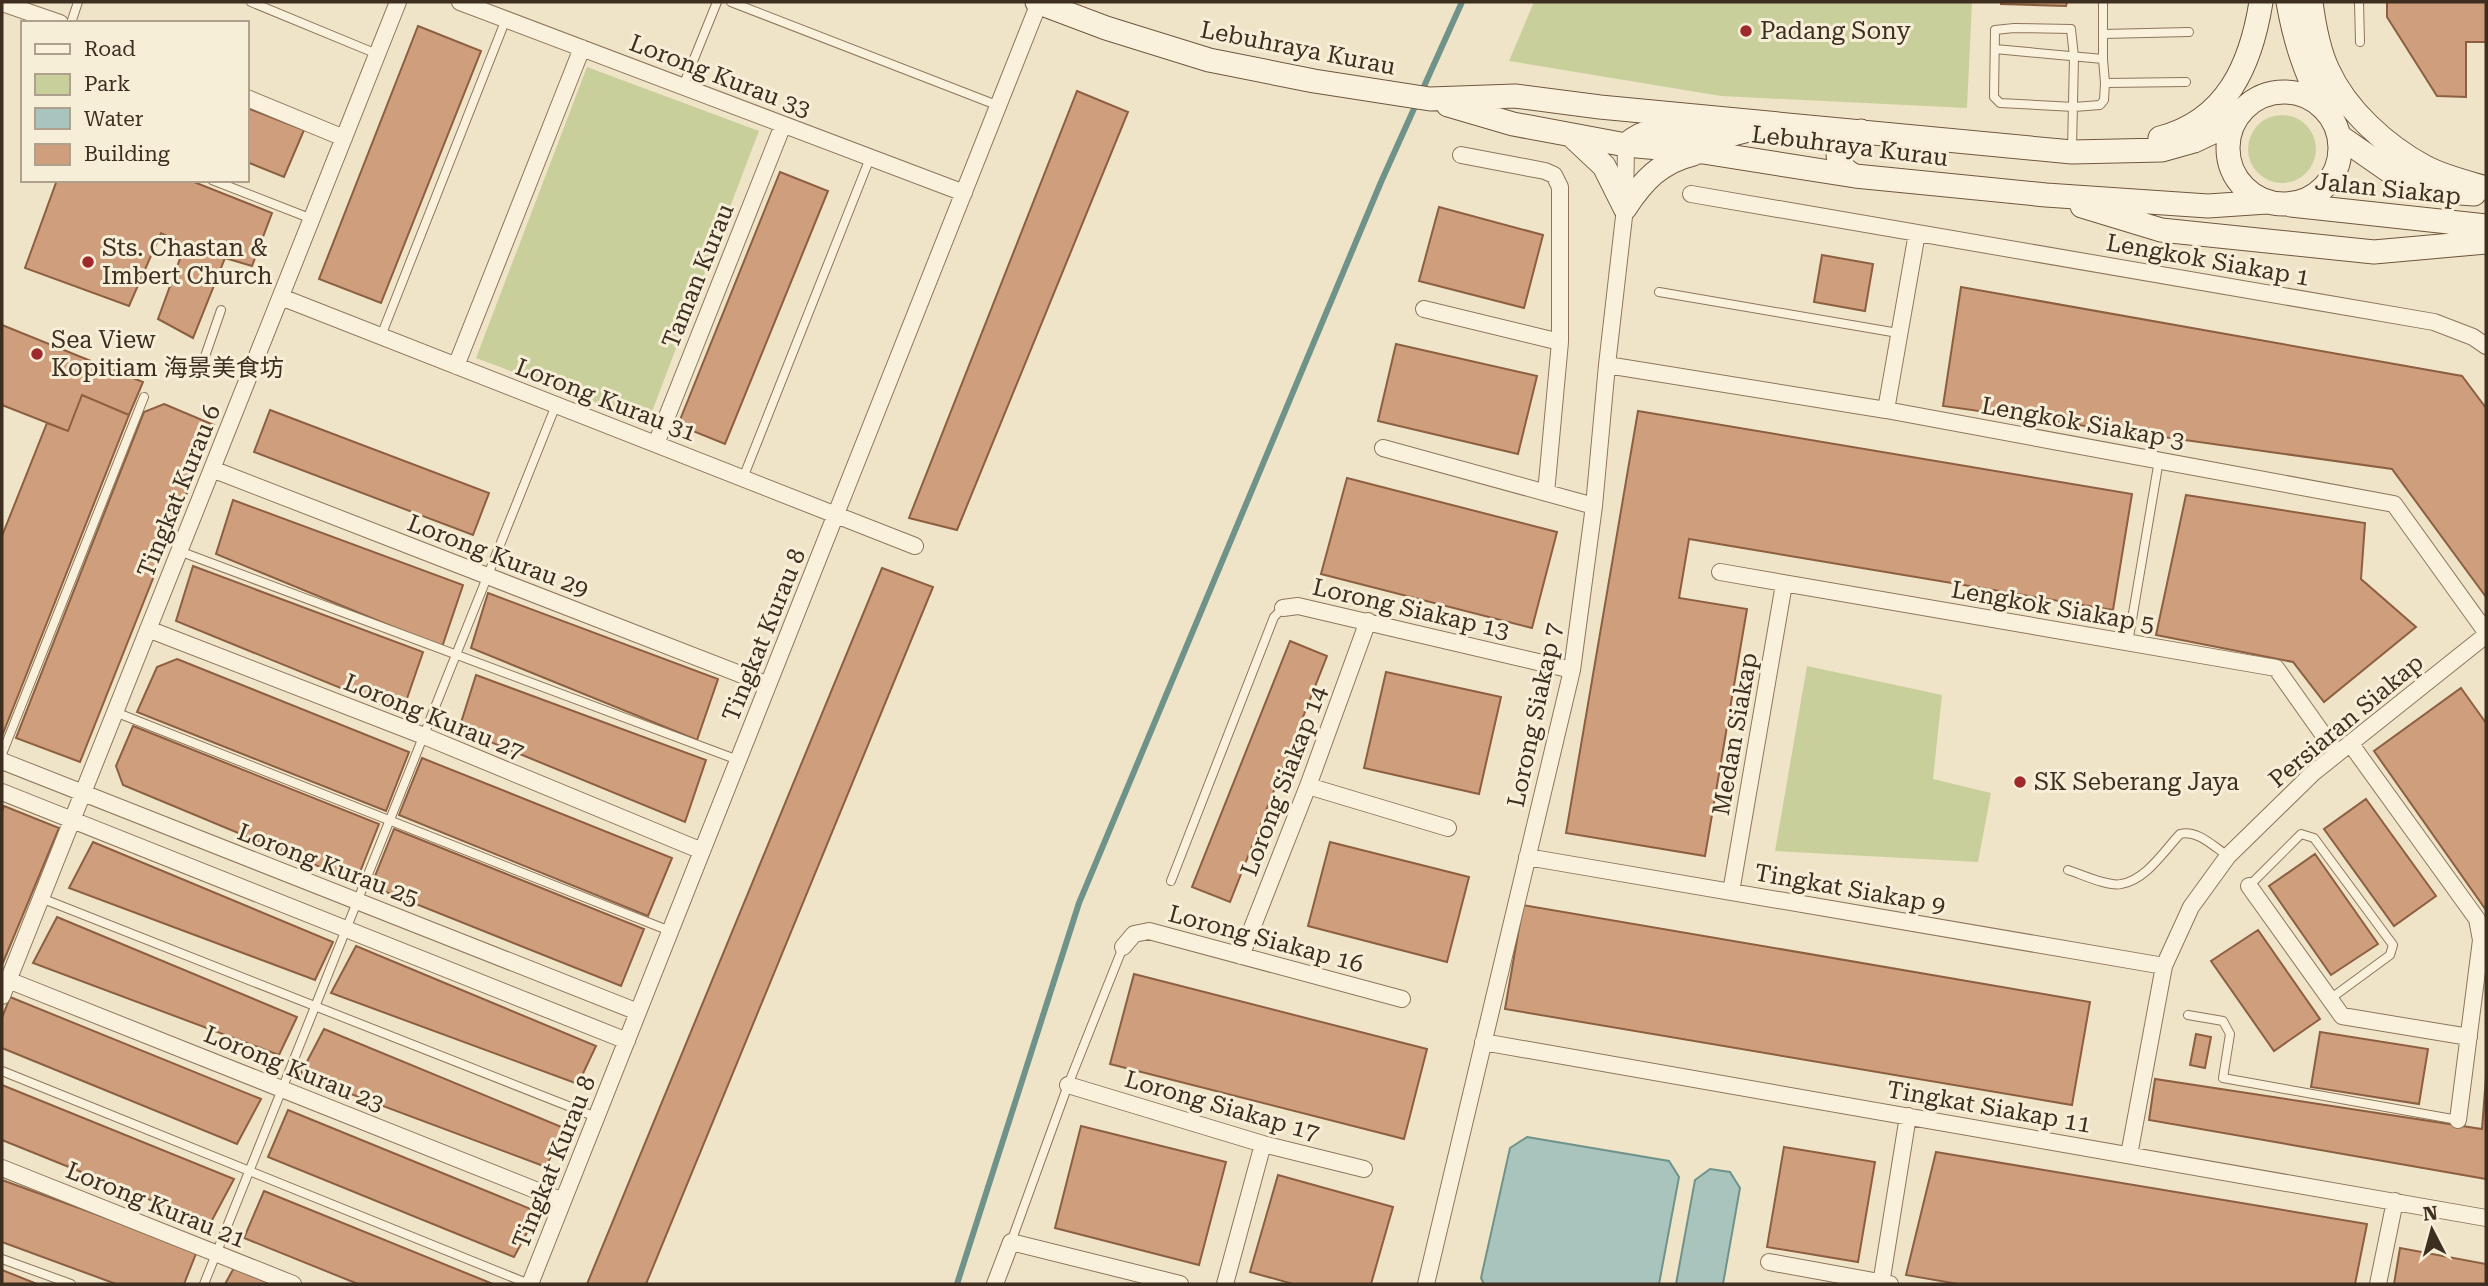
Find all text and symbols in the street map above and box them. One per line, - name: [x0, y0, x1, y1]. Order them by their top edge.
- street label: Lebuhraya Kurau: [1198, 15, 1398, 81]
- place label: Padang Sony: [1760, 17, 1911, 45]
- legend: [21, 21, 248, 182]
- marker: Padang Sony: [1738, 23, 1754, 39]
- street label: Lorong Kurau 33: [626, 29, 814, 123]
- text: Road: [84, 37, 136, 61]
- text: Park: [84, 72, 130, 96]
- text: Water: [84, 107, 144, 131]
- street label: Lebuhraya Kurau: [1750, 120, 1950, 172]
- text: Building: [84, 142, 170, 166]
- street label: Jalan Siakap: [2314, 167, 2462, 211]
- street label: Taman Kurau: [656, 200, 740, 352]
- street label: Lengkok Siakap 1: [2104, 228, 2312, 292]
- place label: Sts. Chastan & Imbert Church: [102, 234, 272, 290]
- marker: Sts. Chastan & Imbert Church: [80, 254, 96, 270]
- place label: Sea View Kopitiam 海景美食坊: [51, 326, 284, 382]
- marker: Sea View Kopitiam 海景美食坊: [29, 346, 45, 362]
- street label: Lorong Kurau 31: [512, 353, 700, 447]
- street label: Lengkok Siakap 3: [1979, 391, 2187, 455]
- street label: Tingkat Kurau 6: [132, 401, 226, 581]
- street label: Lorong Kurau 29: [404, 509, 592, 603]
- street label: Tingkat Kurau 8: [717, 545, 811, 725]
- street label: Lorong Siakap 13: [1310, 573, 1512, 645]
- street label: Lengkok Siakap 5: [1949, 575, 2157, 639]
- street label: Lorong Siakap 7: [1502, 620, 1568, 810]
- street label: Persiaran Siakap: [2263, 648, 2429, 794]
- street label: Medan Siakap: [1707, 651, 1763, 817]
- street label: Lorong Kurau 27: [340, 668, 528, 766]
- street label: Lorong Siakap 14: [1235, 682, 1333, 880]
- place label: SK Seberang Jaya: [2034, 768, 2239, 796]
- marker: SK Seberang Jaya: [2012, 774, 2028, 790]
- street label: Lorong Kurau 25: [234, 818, 422, 912]
- street label: Tingkat Siakap 9: [1752, 858, 1948, 920]
- street label: Lorong Siakap 16: [1165, 899, 1367, 979]
- street label: Lorong Kurau 23: [200, 1020, 388, 1118]
- street label: Lorong Siakap 17: [1122, 1065, 1322, 1147]
- street label: Tingkat Kurau 8: [507, 1072, 601, 1252]
- street label: Tingkat Siakap 11: [1885, 1075, 2093, 1139]
- street label: Lorong Kurau 21: [62, 1156, 250, 1254]
- north arrow: [2397, 1195, 2467, 1265]
- text: N: [2422, 1201, 2439, 1226]

